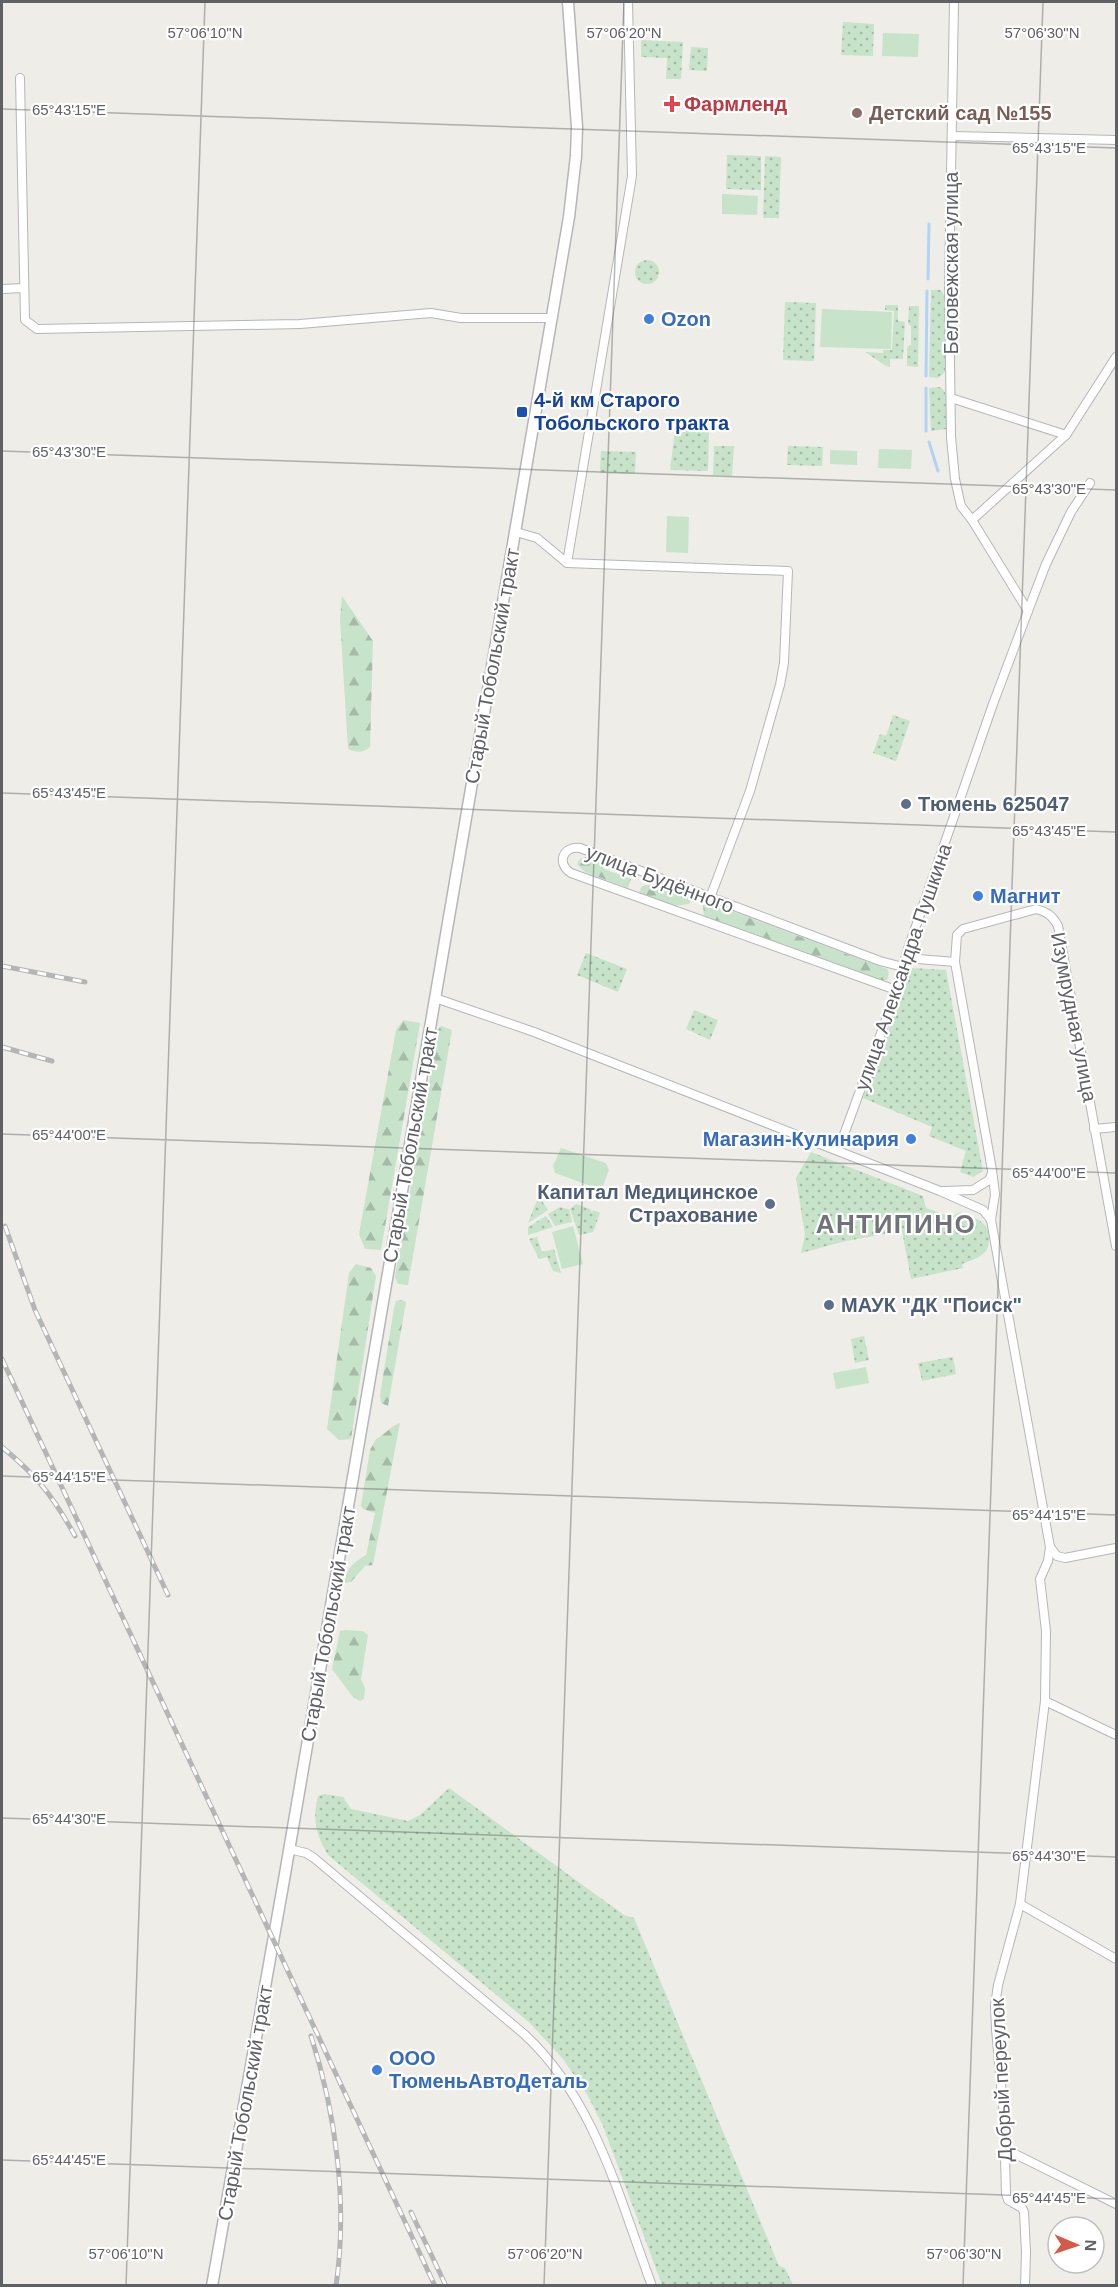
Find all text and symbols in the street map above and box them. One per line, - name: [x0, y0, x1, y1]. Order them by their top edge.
- text: 57°06'10"N: [167, 24, 243, 41]
- text: 57°06'20"N: [586, 24, 662, 41]
- text: 57°06'30"N: [1004, 24, 1080, 41]
- place label: Фармленд: [684, 93, 788, 115]
- marker: Фармленд: [665, 97, 679, 111]
- text: 65°43'15"E: [32, 101, 106, 118]
- place label: Детский сад №155: [869, 102, 1052, 124]
- marker: Детский сад №155: [850, 106, 864, 120]
- text: 65°43'15"E: [1012, 139, 1086, 156]
- street label: Беловежская улица: [940, 171, 962, 354]
- place label: Ozon: [661, 308, 711, 330]
- marker: Ozon: [642, 312, 656, 326]
- place label: 4-й км Старого Тобольского тракта: [534, 389, 730, 434]
- marker: 4-й км Старого Тобольского тракта: [515, 405, 529, 419]
- text: 65°43'30"E: [32, 443, 106, 460]
- text: 65°43'30"E: [1012, 480, 1086, 497]
- street label: Старый Тобольский тракт: [460, 546, 524, 786]
- text: 65°43'45"E: [32, 784, 106, 801]
- place label: Тюмень 625047: [918, 793, 1069, 815]
- marker: Тюмень 625047: [899, 797, 913, 811]
- text: 65°43'45"E: [1012, 822, 1086, 839]
- street label: улица Александра Пушкина: [850, 840, 956, 1093]
- street label: улица Будённого: [583, 841, 737, 917]
- place label: Магнит: [990, 885, 1061, 907]
- marker: Магнит: [971, 889, 985, 903]
- street label: Изумрудная улица: [1047, 930, 1101, 1105]
- street label: Старый Тобольский тракт: [378, 1025, 442, 1265]
- text: 65°44'00"E: [32, 1126, 106, 1143]
- place label: Магазин-Кулинария: [703, 1128, 899, 1150]
- marker: Магазин-Кулинария: [904, 1132, 918, 1146]
- text: 65°44'00"E: [1012, 1164, 1086, 1181]
- place label: Капитал Медицинское Страхование: [537, 1181, 758, 1226]
- marker: Капитал Медицинское Страхование: [763, 1197, 777, 1211]
- district label: АНТИПИНО: [816, 1209, 976, 1239]
- place label: МАУК "ДК "Поиск": [841, 1294, 1022, 1316]
- marker: МАУК "ДК "Поиск": [822, 1298, 836, 1312]
- text: 65°44'15"E: [32, 1468, 106, 1485]
- street label: Старый Тобольский тракт: [296, 1504, 360, 1744]
- text: 65°44'15"E: [1012, 1506, 1086, 1523]
- text: 65°44'30"E: [32, 1810, 106, 1827]
- text: 65°44'30"E: [1012, 1847, 1086, 1864]
- street label: Старый Тобольский тракт: [213, 1983, 277, 2223]
- street label: Добрый переулок: [986, 1997, 1016, 2162]
- place label: ООО ТюменьАвтоДеталь: [389, 2047, 588, 2092]
- marker: ООО ТюменьАвтоДеталь: [370, 2063, 384, 2077]
- text: 65°44'45"E: [32, 2151, 106, 2168]
- text: 65°44'45"E: [1012, 2189, 1086, 2206]
- north arrow: [1046, 2215, 1106, 2275]
- text: N: [1082, 2239, 1099, 2252]
- text: 57°06'10"N: [88, 2245, 164, 2262]
- text: 57°06'20"N: [507, 2245, 583, 2262]
- text: 57°06'30"N: [926, 2245, 1002, 2262]

